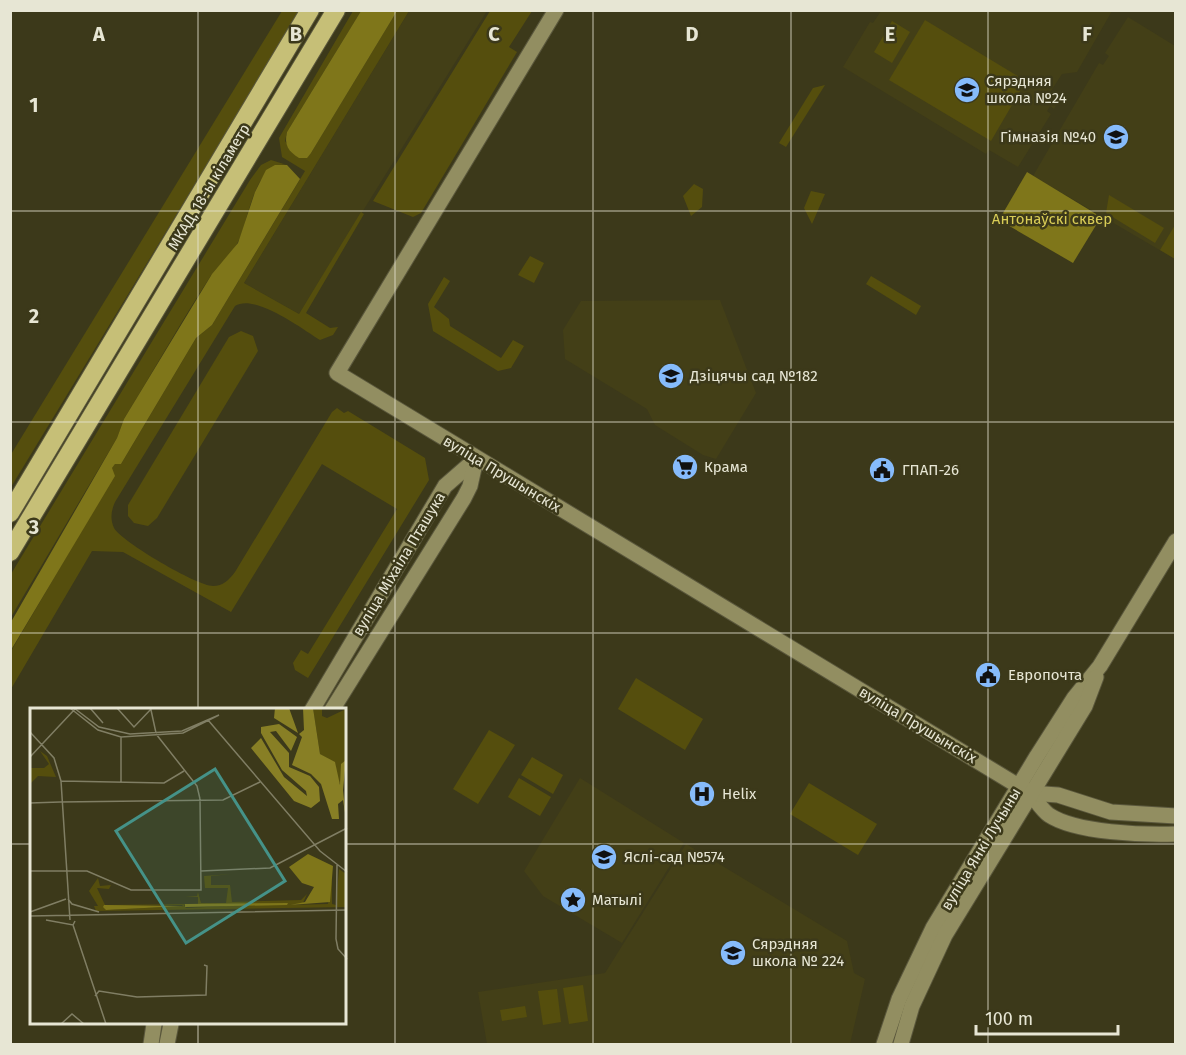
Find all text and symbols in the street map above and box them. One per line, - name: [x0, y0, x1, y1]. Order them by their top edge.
- text: A: [92, 22, 106, 46]
- text: B: [290, 22, 302, 46]
- text: C: [488, 22, 500, 46]
- text: D: [685, 22, 699, 46]
- text: E: [885, 22, 895, 46]
- text: F: [1082, 22, 1092, 46]
- place label: Сярэдняя школа №24: [986, 72, 1067, 107]
- school or university icon: Сярэдняя школа №24: [952, 75, 982, 105]
- text: 1: [29, 93, 39, 117]
- street label: МКАД, 18-ы кіламетр: [164, 121, 254, 253]
- school or university icon: Гімназія №40: [1101, 122, 1131, 152]
- place label: Гімназія №40: [1000, 128, 1096, 146]
- park label: Антонаўскі сквер: [992, 210, 1112, 228]
- text: 2: [29, 304, 39, 328]
- school or university icon: Дзіцячы сад №182: [656, 361, 686, 391]
- place label: Дзіцячы сад №182: [689, 367, 818, 385]
- street label: вуліца Прушынскіх: [440, 432, 565, 517]
- supermarket icon: Крама: [670, 452, 700, 482]
- public building icon: ГПАП-26: [867, 455, 897, 485]
- place label: Крама: [704, 458, 748, 476]
- place label: ГПАП-26: [902, 461, 959, 479]
- street label: вуліца Міхаіла Пташука: [349, 489, 449, 639]
- text: 3: [28, 515, 39, 539]
- public building icon: Европочта: [973, 660, 1003, 690]
- place label: Европочта: [1008, 666, 1082, 684]
- street label: вуліца Прушынскіх: [856, 683, 981, 768]
- inset map: [30, 708, 346, 1025]
- hospital icon: Helix: [687, 779, 717, 809]
- street label: вуліца Янкі Лучыны: [937, 784, 1025, 914]
- place label: Helix: [722, 785, 757, 803]
- school or university icon: Яслі-сад №574: [589, 842, 619, 872]
- place label: Яслі-сад №574: [624, 848, 725, 866]
- place icon: Матылі: [558, 885, 588, 915]
- place label: Матылі: [592, 891, 642, 909]
- place label: Сярэдняя школа № 224: [752, 935, 844, 970]
- school or university icon: Сярэдняя школа № 224: [718, 938, 748, 968]
- scale bar: [976, 998, 1118, 1036]
- text: 100 m: [985, 1008, 1033, 1030]

